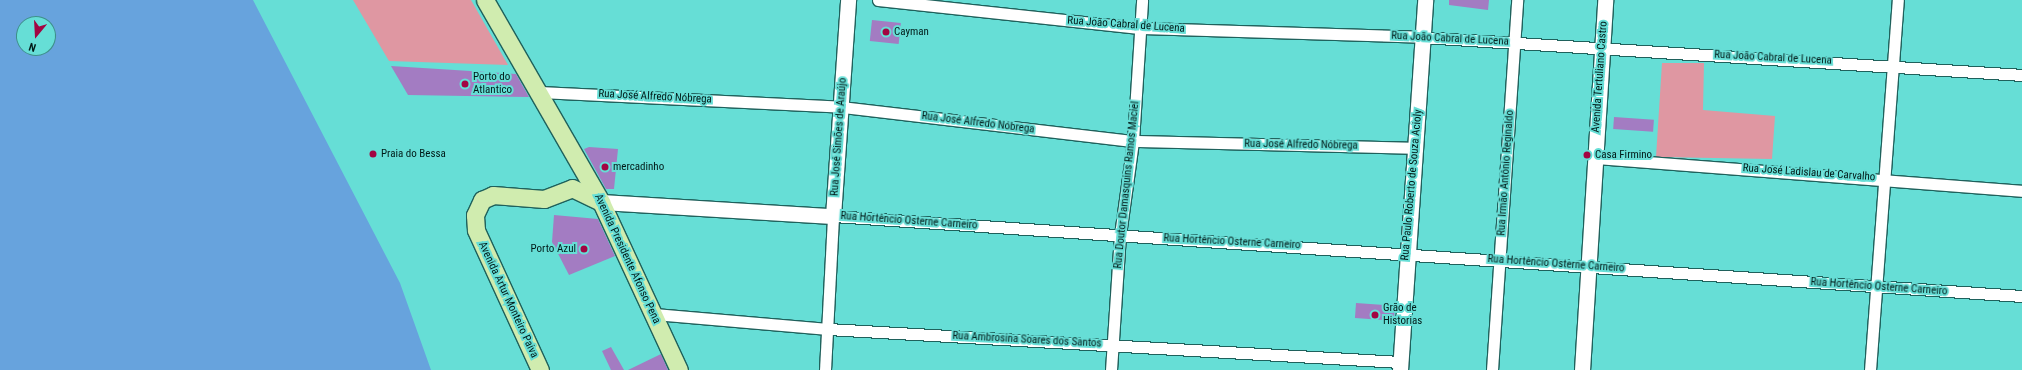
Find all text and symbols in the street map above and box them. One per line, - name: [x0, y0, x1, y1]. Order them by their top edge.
- street label: Rua João Cabral de Lucena: [1067, 14, 1185, 36]
- north arrow: [16, 16, 56, 56]
- street label: Avenida Tertuliano Castro: [1590, 21, 1610, 133]
- place label: Cayman: [894, 25, 929, 39]
- marker: Cayman: [881, 27, 891, 37]
- street label: Rua João Cabral de Lucena: [1391, 29, 1509, 49]
- text: N: [27, 40, 38, 54]
- street label: Rua João Cabral de Lucena: [1714, 48, 1832, 68]
- place label: Porto do Atlantico: [473, 71, 512, 97]
- street label: Rua José Simões de Araújo: [828, 77, 850, 197]
- marker: Porto do Atlantico: [460, 79, 470, 89]
- street label: Rua José Alfredo Nóbrega: [598, 87, 712, 107]
- street label: Rua Doutor Damasquins Ramos Maciel: [1112, 101, 1142, 269]
- street label: Rua Paulo Roberto de Souza Acioly: [1399, 109, 1425, 261]
- street label: Rua José Alfredo Nóbrega: [921, 110, 1035, 136]
- street label: Rua Irmão Antônio Reginaldo: [1495, 110, 1517, 236]
- street label: Rua José Alfredo Nóbrega: [1244, 137, 1358, 153]
- place label: Praia do Bessa: [381, 147, 446, 161]
- place label: Casa Firmino: [1595, 148, 1652, 162]
- marker: Praia do Bessa: [368, 149, 378, 159]
- marker: Casa Firmino: [1582, 150, 1592, 160]
- place label: mercadinho: [613, 160, 664, 174]
- marker: mercadinho: [600, 162, 610, 172]
- street label: Rua José Ladislau de Carvalho: [1742, 162, 1876, 184]
- street label: Avenida Presidente Afonso Pena: [591, 192, 663, 326]
- street label: Rua Hortêncio Osterne Carneiro: [840, 210, 978, 232]
- street label: Rua Hortêncio Osterne Carneiro: [1163, 232, 1301, 252]
- street label: Avenida Artur Monteiro Paiva: [475, 240, 541, 360]
- place label: Porto Azul: [531, 242, 576, 256]
- marker: Porto Azul: [579, 244, 589, 254]
- street label: Rua Hortêncio Osterne Carneiro: [1487, 253, 1625, 275]
- street label: Rua Hortêncio Osterne Carneiro: [1810, 276, 1948, 298]
- place label: Grão de Historias: [1383, 302, 1422, 328]
- marker: Grão de Historias: [1370, 310, 1380, 320]
- street label: Rua Ambrosina Soares dos Santos: [952, 330, 1102, 350]

